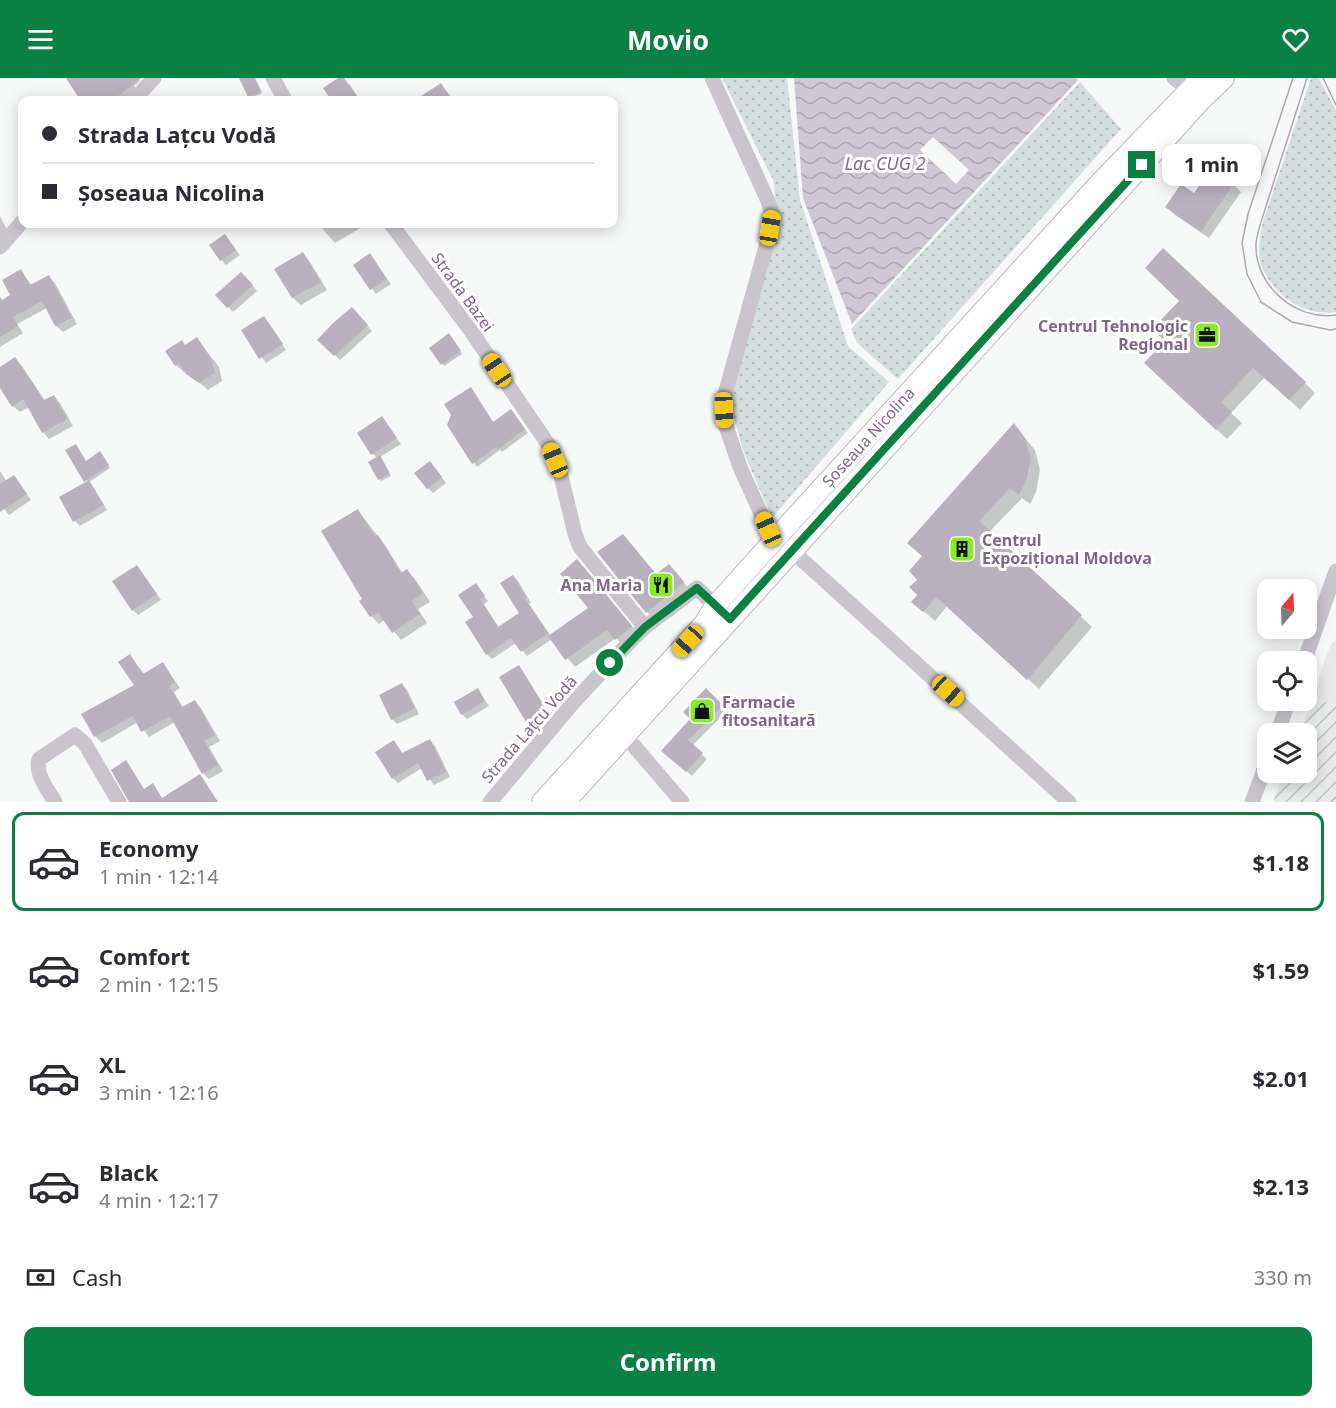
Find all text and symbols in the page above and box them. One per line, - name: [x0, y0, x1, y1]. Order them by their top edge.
- text: Movio: [627, 21, 709, 58]
- icon: menu: [24, 23, 57, 56]
- icon: heart: [1279, 23, 1312, 56]
- text: Strada Lațcu Vodă: [78, 119, 276, 149]
- callout: 1 min: [1163, 144, 1262, 186]
- water label: Lac CUG 2: [844, 151, 926, 175]
- route end: [1128, 151, 1155, 178]
- text: 1 min: [1184, 151, 1239, 178]
- text: Șoseaua Nicolina: [78, 177, 265, 207]
- car: [758, 209, 782, 247]
- street label: Strada Bazei: [427, 248, 499, 336]
- place label: Centrul Tehnologic Regional: [1038, 315, 1188, 355]
- office icon: Centrul Tehnologic Regional: [1192, 320, 1222, 350]
- car: [479, 350, 515, 390]
- street label: Șoseaua Nicolina: [817, 382, 920, 492]
- car: [714, 392, 734, 428]
- car: [540, 440, 570, 480]
- car: [752, 509, 784, 549]
- place label: Centrul Expozițional Moldova: [982, 529, 1152, 569]
- building icon: Centrul Expozițional Moldova: [947, 534, 977, 564]
- restaurant icon: Ana Maria: [646, 570, 676, 600]
- place label: Ana Maria: [561, 574, 642, 596]
- north arrow: [1257, 579, 1317, 639]
- map controls: [1257, 579, 1317, 783]
- car: [669, 622, 707, 660]
- route start: [596, 649, 623, 676]
- button: locate: [1257, 651, 1317, 711]
- street label: Strada Lațcu Vodă: [476, 671, 582, 787]
- car: [929, 672, 967, 710]
- place label: Farmacie fitosanitară: [722, 691, 816, 731]
- shop icon: Farmacie fitosanitară: [687, 696, 717, 726]
- button: layers: [1257, 723, 1317, 783]
- text: Economy: [99, 833, 198, 863]
- icon: car: [27, 835, 81, 889]
- text: $1.18: [1252, 847, 1309, 877]
- text: 1 min · 12:14: [99, 863, 219, 890]
- text: Comfort: [99, 941, 190, 971]
- icon: car: [27, 943, 81, 997]
- text: $1.59: [1252, 955, 1309, 985]
- text: 2 min · 12:15: [99, 971, 219, 998]
- text: XL: [99, 1049, 126, 1079]
- icon: car: [27, 1051, 81, 1105]
- text: $2.01: [1252, 1063, 1309, 1093]
- text: 3 min · 12:16: [99, 1079, 219, 1106]
- text: Black: [99, 1157, 158, 1187]
- icon: car: [27, 1159, 81, 1213]
- text: $2.13: [1252, 1171, 1309, 1201]
- text: 4 min · 12:17: [99, 1187, 219, 1214]
- icon: cash: [24, 1261, 57, 1294]
- text: Cash: [72, 1262, 122, 1292]
- text: 330 m: [1254, 1264, 1312, 1291]
- button: Confirm: [24, 1327, 1312, 1396]

